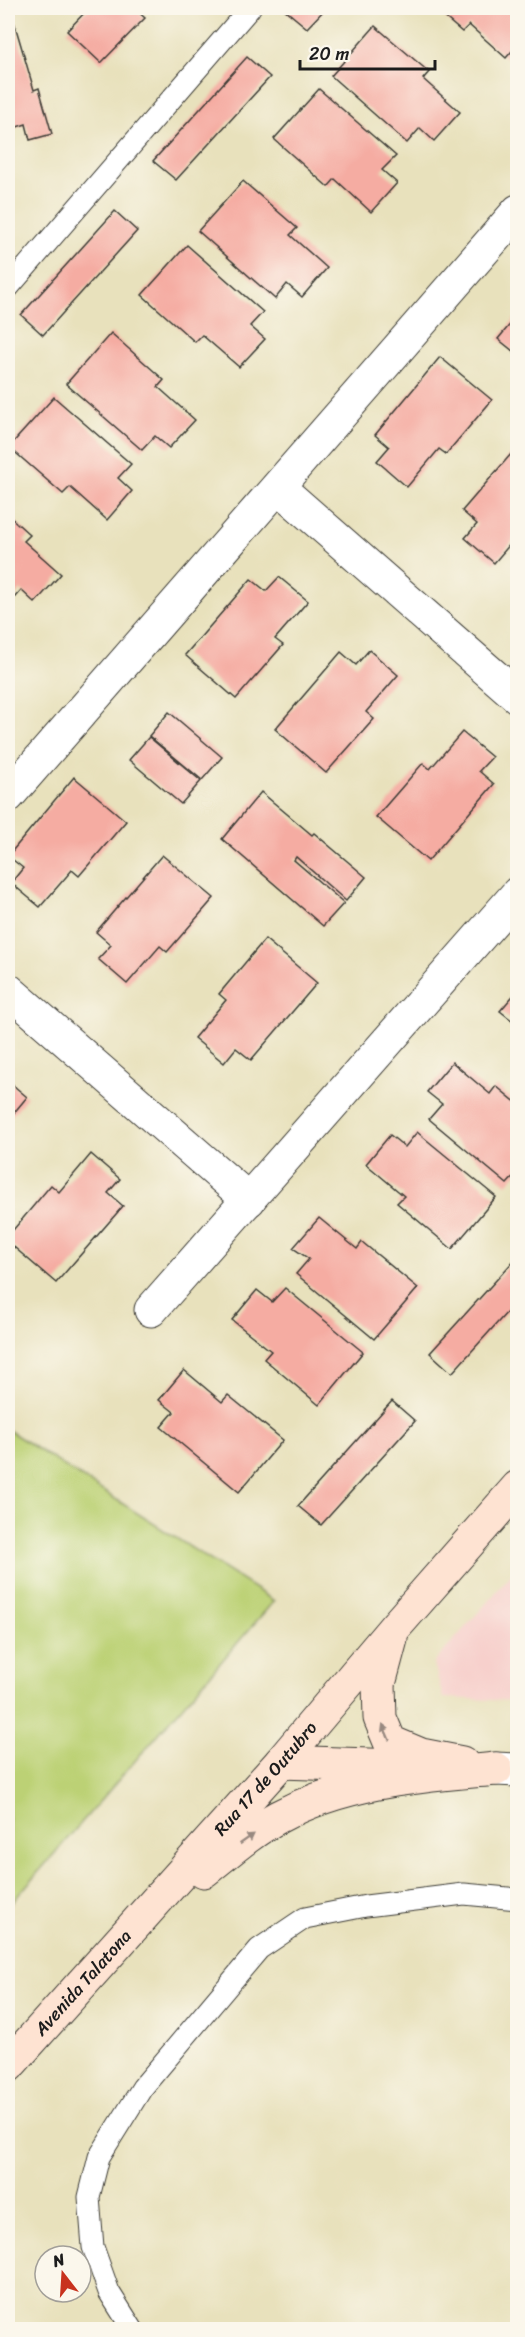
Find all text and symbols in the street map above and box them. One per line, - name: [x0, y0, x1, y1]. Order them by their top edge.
- scale bar: [300, 33, 435, 71]
- text: 20 m: [309, 38, 349, 70]
- street label: Rua 17 de Outubro: [206, 1714, 325, 1843]
- one-way arrow: [381, 1723, 390, 1741]
- one-way arrow: [238, 1833, 254, 1845]
- street label: Avenida Talatona: [25, 1922, 140, 2044]
- north arrow: [33, 2244, 93, 2304]
- text: N: [48, 2244, 69, 2276]

